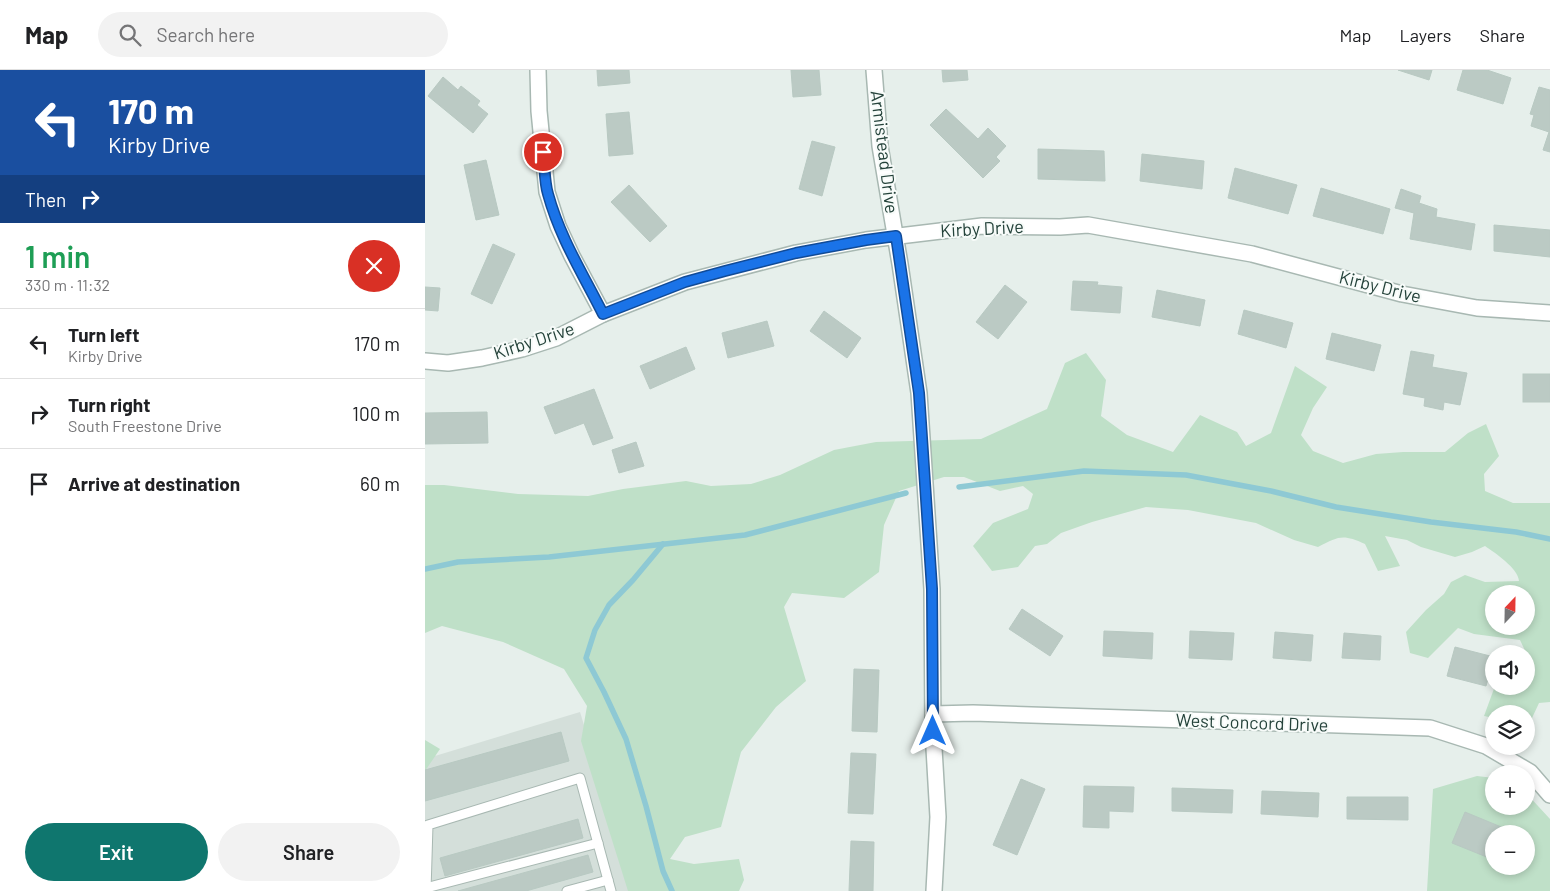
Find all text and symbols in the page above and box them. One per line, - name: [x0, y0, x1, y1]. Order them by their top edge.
- search box: [98, 12, 448, 57]
- text: Map: [25, 20, 68, 49]
- icon: search: [116, 21, 144, 49]
- text: Search here: [156, 23, 255, 46]
- text: Map: [1339, 24, 1371, 46]
- text: Layers: [1399, 24, 1452, 46]
- text: Share: [1480, 24, 1525, 46]
- text: 170 m: [108, 89, 194, 131]
- street label: Armistead Drive: [867, 89, 903, 215]
- icon: left: [25, 90, 90, 155]
- text: Kirby Drive: [108, 131, 210, 157]
- pin: [522, 131, 564, 173]
- icon: arrive: [529, 138, 557, 166]
- icon: right: [76, 185, 104, 213]
- text: Then: [25, 188, 66, 211]
- street label: Kirby Drive: [940, 215, 1024, 241]
- text: 1 min: [25, 238, 90, 274]
- button: close: [348, 240, 400, 292]
- street label: Kirby Drive: [1337, 265, 1424, 307]
- text: 330 m · 11:32: [25, 275, 110, 294]
- street label: Kirby Drive: [490, 317, 577, 363]
- text: Turn left: [68, 323, 139, 346]
- icon: left: [25, 330, 53, 358]
- text: 170 m: [354, 332, 400, 355]
- text: Kirby Drive: [68, 346, 143, 365]
- text: Turn right: [68, 393, 150, 416]
- icon: right: [25, 400, 53, 428]
- text: 100 m: [352, 402, 400, 425]
- text: South Freestone Drive: [68, 416, 222, 435]
- icon: arrive: [25, 470, 53, 498]
- text: Arrive at destination: [68, 472, 240, 495]
- text: 60 m: [360, 472, 400, 495]
- north arrow: [1485, 585, 1535, 635]
- map controls: [1485, 585, 1535, 875]
- button: sound: [1485, 645, 1535, 695]
- position arrow: [906, 704, 958, 756]
- button: layers: [1485, 705, 1535, 755]
- street label: West Concord Drive: [1175, 708, 1329, 736]
- button: +: [1485, 765, 1535, 815]
- button: Exit: [25, 823, 208, 881]
- button: Share: [218, 823, 400, 881]
- button: −: [1485, 825, 1535, 875]

